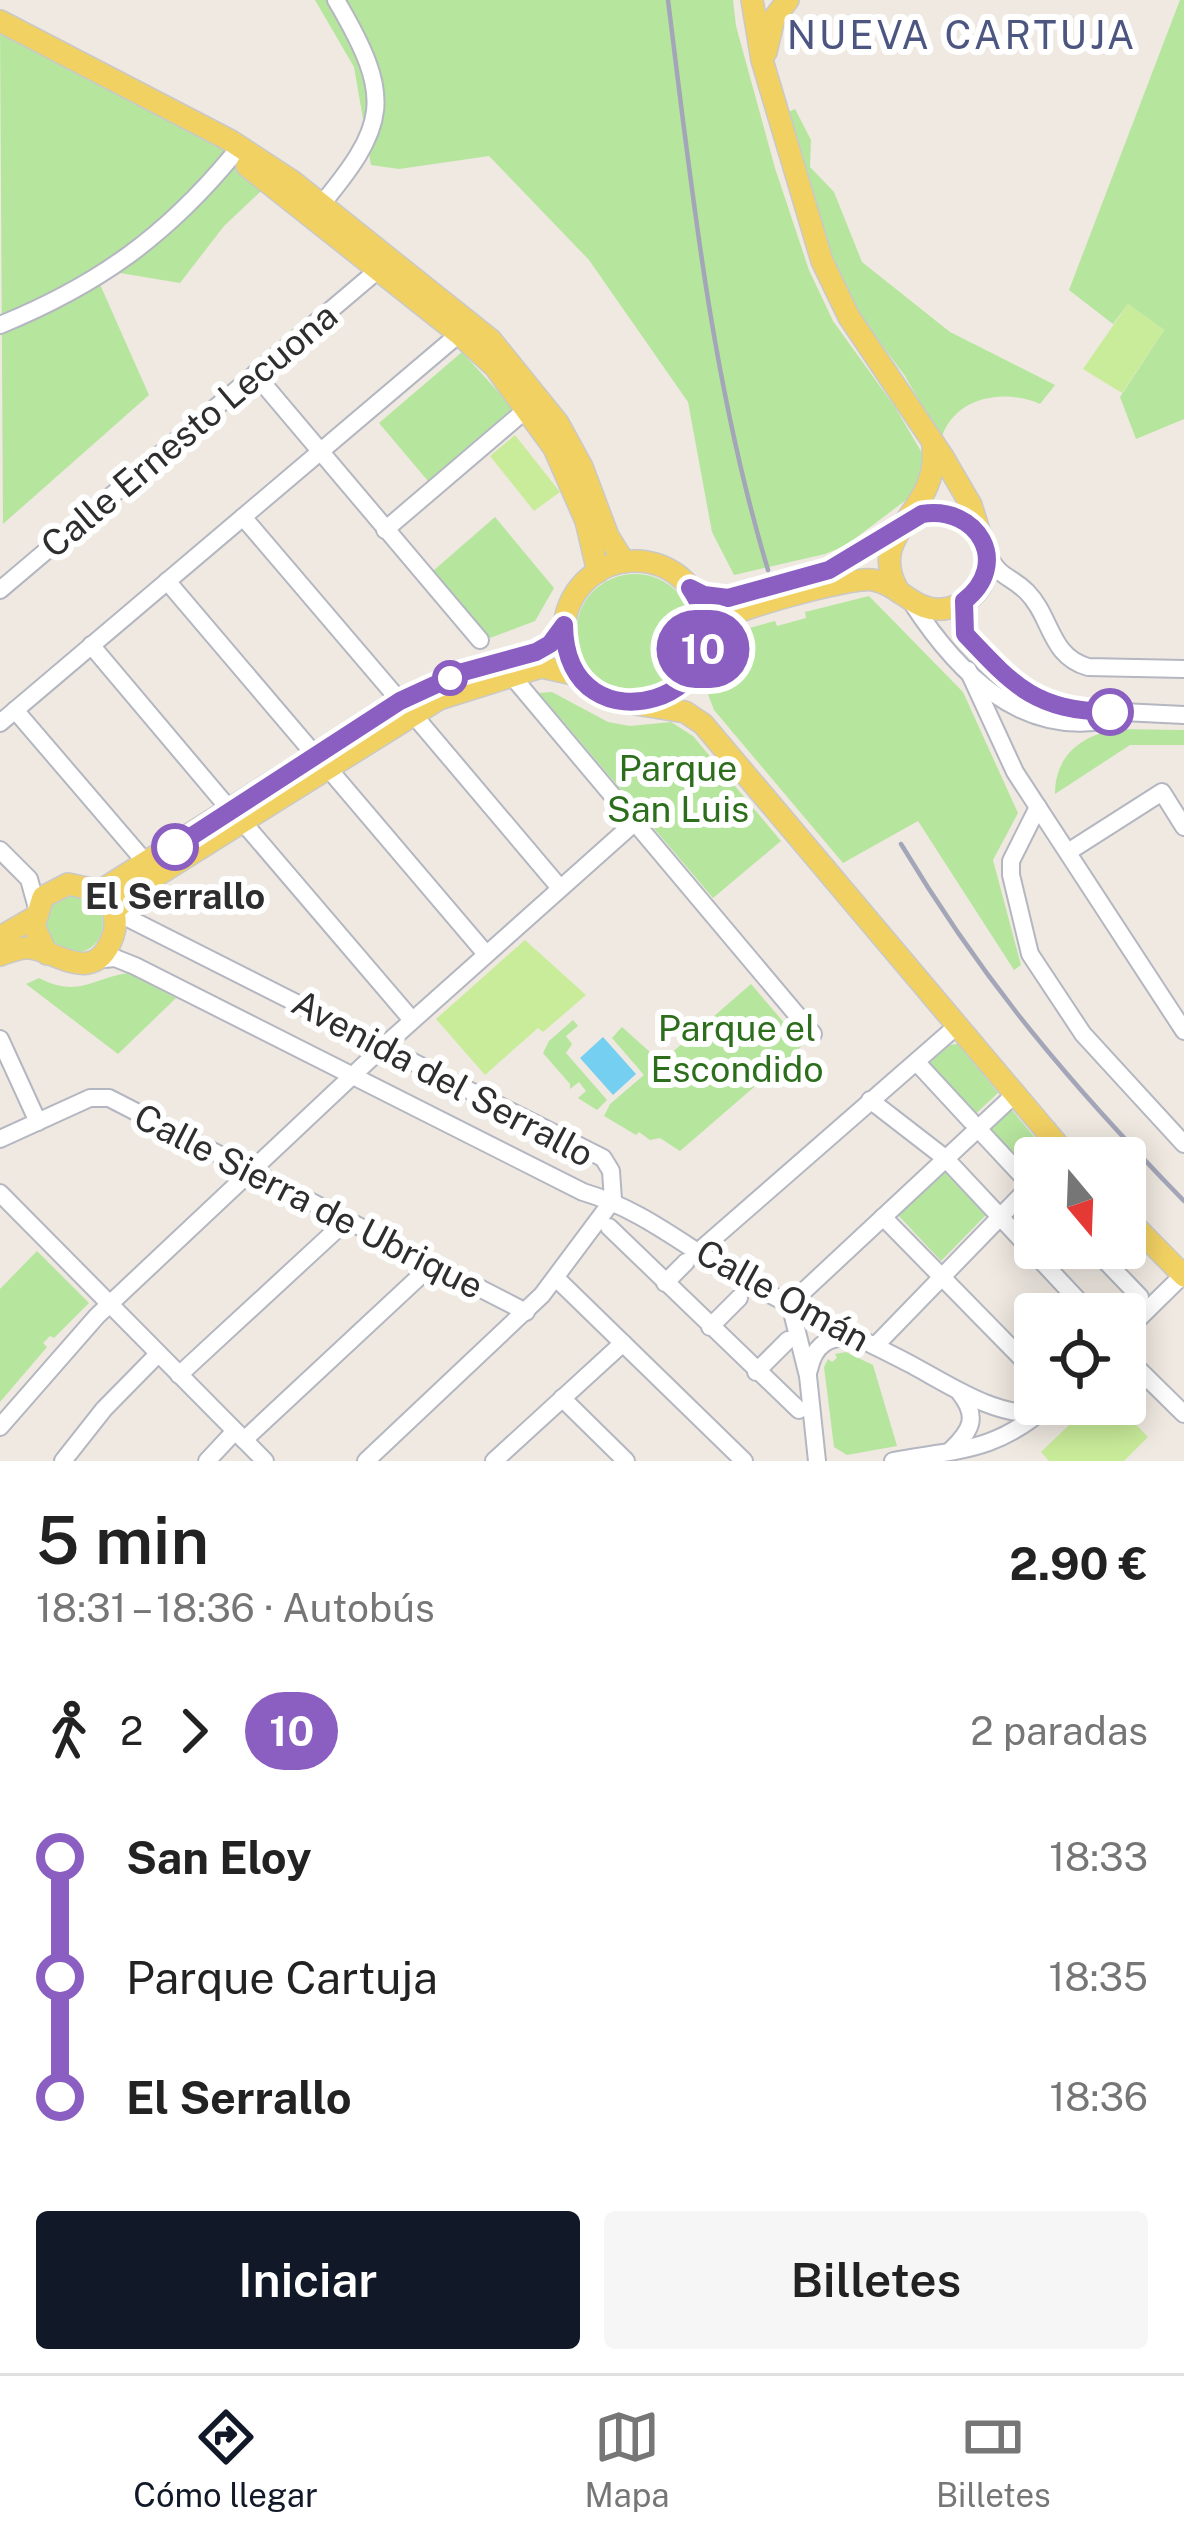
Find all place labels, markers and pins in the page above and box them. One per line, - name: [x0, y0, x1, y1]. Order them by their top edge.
- unlabelled marker: [434, 662, 466, 694]
- unlabelled marker: [1088, 690, 1132, 734]
- marker: El Serrallo: [153, 825, 197, 869]
- place label: El Serrallo: [85, 875, 265, 917]

